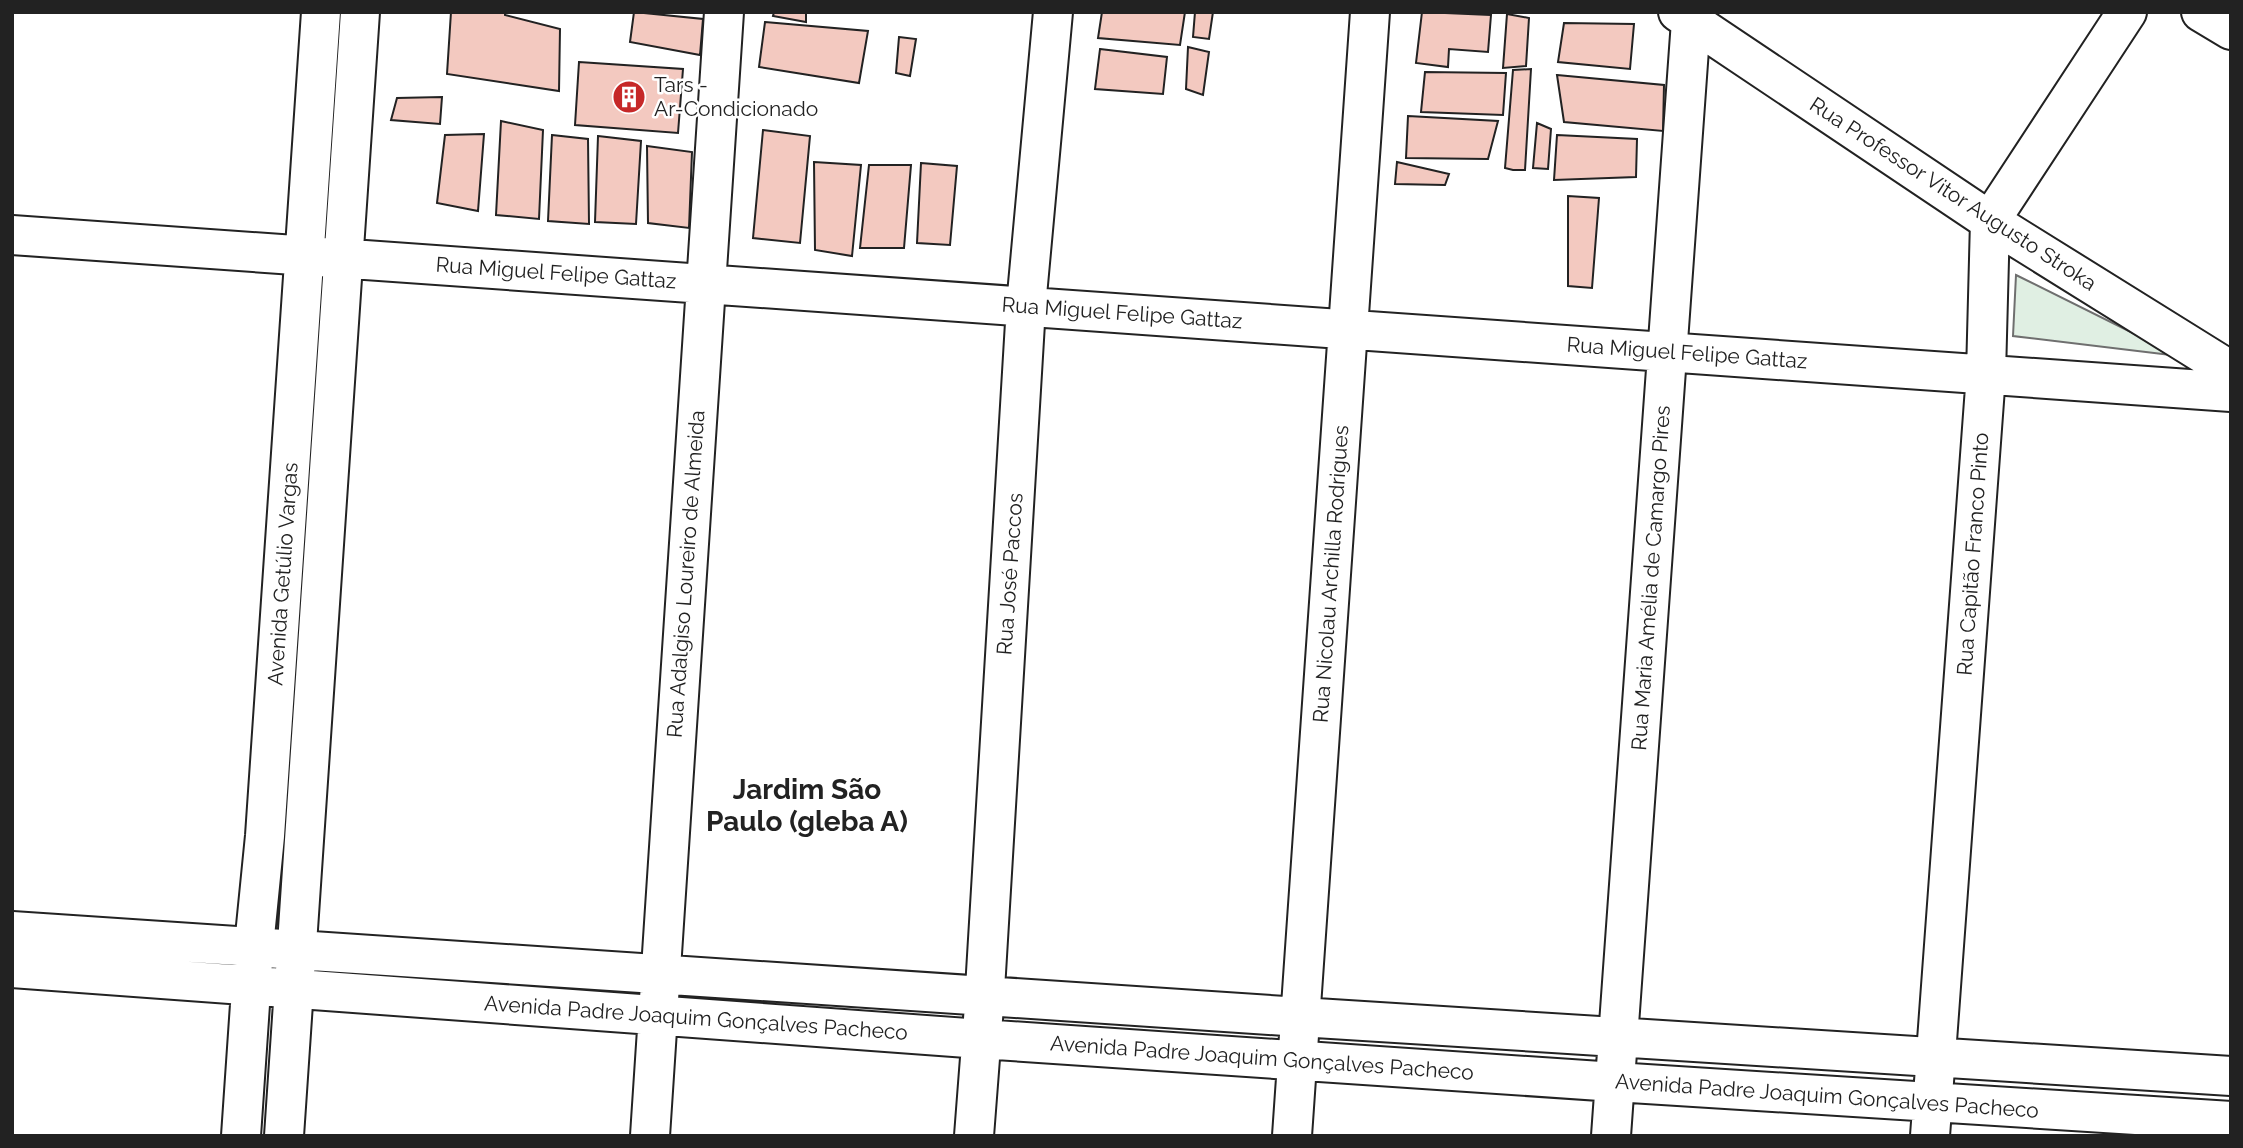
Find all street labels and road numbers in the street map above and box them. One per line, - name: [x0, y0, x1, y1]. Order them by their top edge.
- street label: Rua Professor Vitor Augusto Stroka: [1805, 91, 2101, 296]
- street label: Rua Miguel Felipe Gattaz: [435, 252, 677, 293]
- street label: Rua Miguel Felipe Gattaz: [1001, 292, 1243, 333]
- street label: Rua Miguel Felipe Gattaz: [1566, 332, 1808, 373]
- street label: Rua Maria Amélia de Camargo Pires: [1626, 405, 1675, 751]
- street label: Rua Adalgiso Loureiro de Almeida: [662, 409, 709, 739]
- street label: Rua Nicolau Archilla Rodrigues: [1308, 424, 1353, 724]
- street label: Rua Capitão Franco Pinto: [1952, 432, 1993, 676]
- street label: Avenida Getúlio Vargas: [262, 461, 303, 686]
- street label: Rua José Paccos: [991, 492, 1028, 656]
- street label: Avenida Padre Joaquim Gonçalves Pacheco: [483, 990, 909, 1045]
- street label: Avenida Padre Joaquim Gonçalves Pacheco: [1049, 1030, 1475, 1085]
- street label: Avenida Padre Joaquim Gonçalves Pacheco: [1614, 1068, 2040, 1123]

